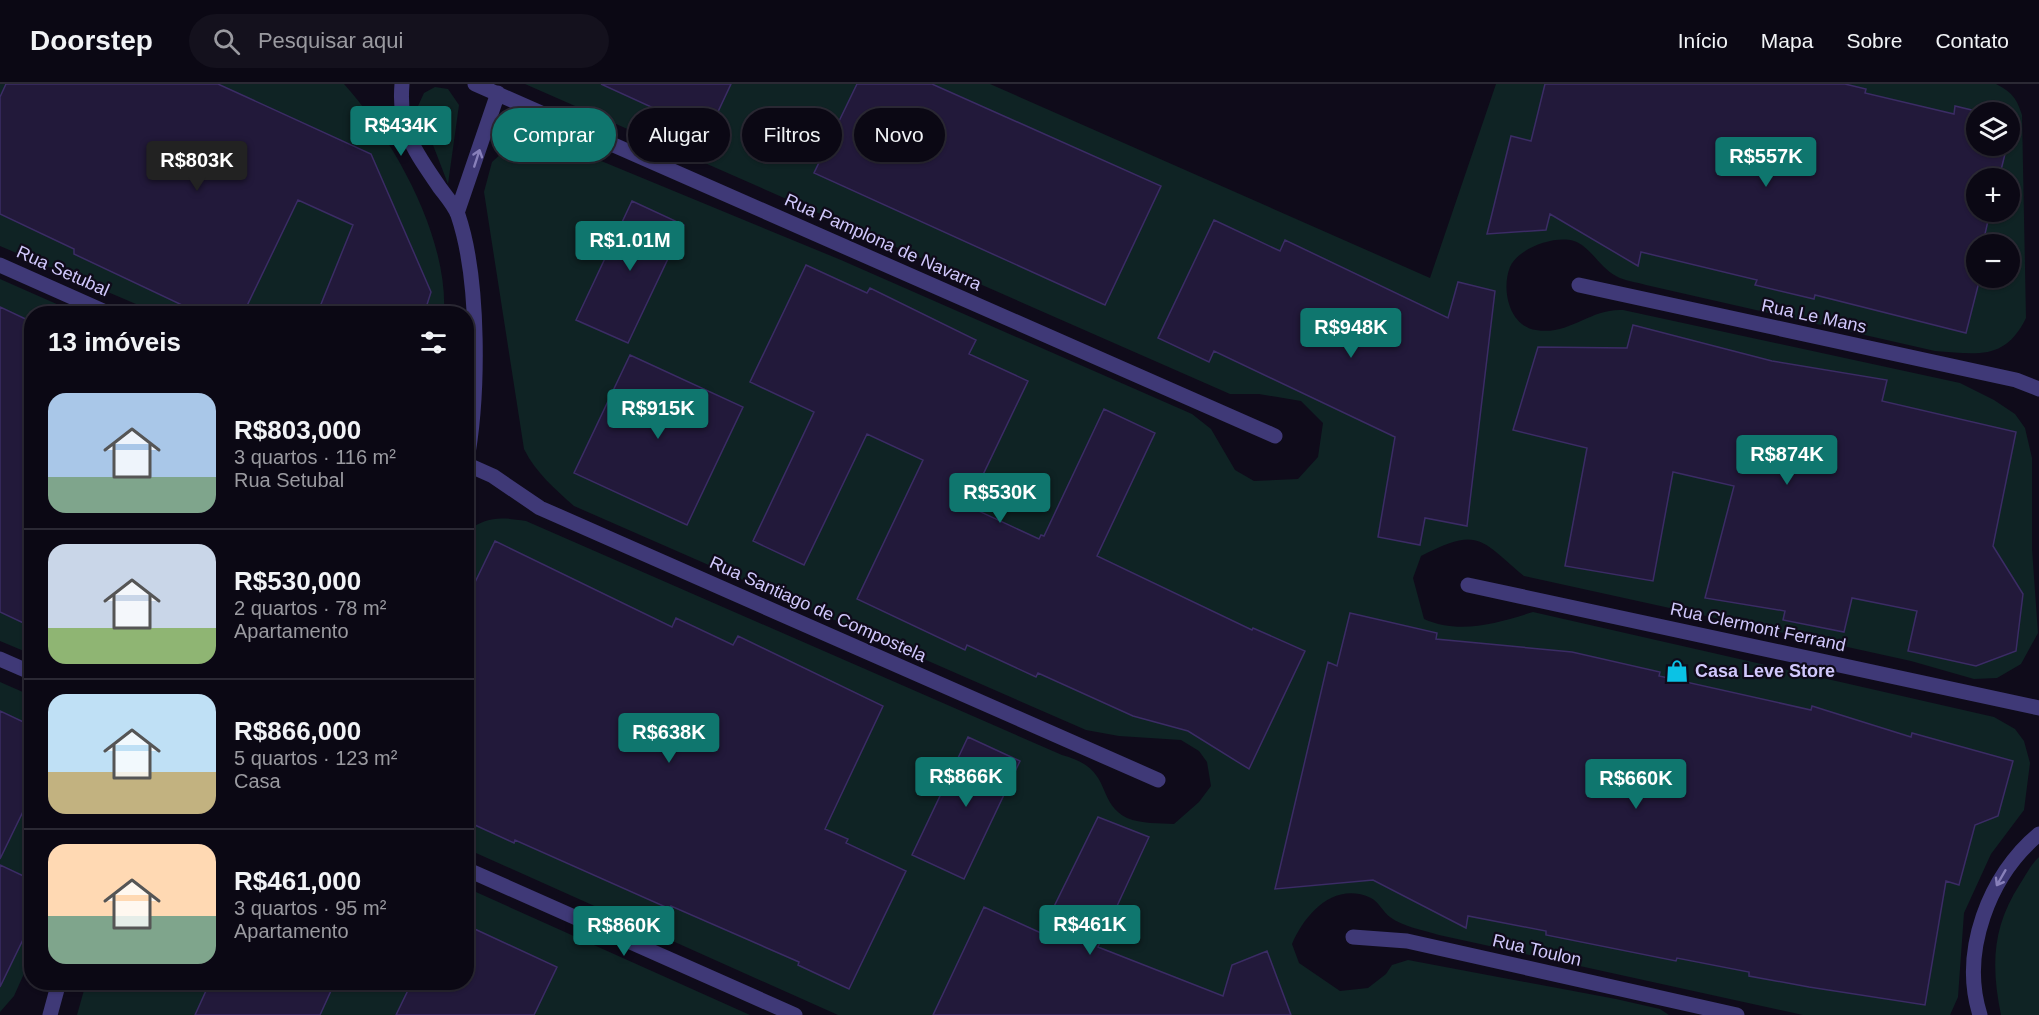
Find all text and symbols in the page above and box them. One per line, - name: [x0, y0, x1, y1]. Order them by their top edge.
- search box: [189, 14, 609, 68]
- text: Doorstep: [30, 25, 153, 56]
- icon: search: [210, 25, 243, 58]
- text: Pesquisar aqui: [258, 28, 403, 53]
- text: Início: [1678, 29, 1728, 52]
- text: Mapa: [1761, 29, 1813, 52]
- text: Sobre: [1846, 29, 1902, 52]
- text: Contato: [1935, 29, 2009, 52]
- map controls: [1966, 102, 2020, 288]
- button: layers: [1966, 102, 2020, 156]
- pin: R$434K: [352, 106, 450, 157]
- chip: Comprar: [492, 108, 616, 162]
- chip: Alugar: [628, 108, 730, 162]
- chip: Filtros: [742, 108, 842, 162]
- chip: Novo: [854, 108, 945, 162]
- text: R$434K: [364, 114, 438, 136]
- pin: R$557K: [1717, 137, 1815, 188]
- pin: R$803K: [148, 141, 246, 192]
- text: R$557K: [1729, 145, 1803, 167]
- text: R$803K: [160, 149, 234, 171]
- one-way arrow: [472, 149, 483, 168]
- button: +: [1966, 168, 2020, 222]
- street label: Rua Pamplona de Navarra: [782, 190, 985, 295]
- pin: R$1.01M: [575, 221, 685, 272]
- text: R$1.01M: [589, 229, 671, 251]
- button: −: [1966, 234, 2020, 288]
- street label: Rua Setubal: [14, 242, 112, 300]
- street label: Rua Le Mans: [1760, 295, 1868, 337]
- pin: R$948K: [1302, 308, 1400, 359]
- text: R$948K: [1314, 316, 1388, 338]
- icon: filters: [417, 326, 450, 359]
- text: 13 imóveis: [48, 327, 181, 357]
- pin: R$915K: [609, 389, 707, 440]
- text: R$915K: [621, 397, 695, 419]
- text: R$803,000: [234, 415, 361, 445]
- icon: home: [96, 417, 168, 489]
- pin: R$874K: [1738, 435, 1836, 486]
- text: R$874K: [1750, 443, 1824, 465]
- text: 3 quartos · 116 m²: [234, 446, 396, 468]
- text: Rua Setubal: [234, 469, 344, 491]
- pin: R$530K: [951, 473, 1049, 524]
- text: R$530K: [963, 481, 1037, 503]
- street label: Rua Santiago de Compostela: [707, 552, 930, 666]
- text: R$530,000: [234, 566, 361, 596]
- icon: home: [96, 568, 168, 640]
- text: 2 quartos · 78 m²: [234, 597, 386, 619]
- street label: Rua Clermont Ferrand: [1668, 599, 1848, 655]
- text: Apartamento: [234, 620, 349, 642]
- shop icon: Casa Leve Store: [1664, 658, 1690, 684]
- place label: Casa Leve Store: [1695, 661, 1835, 681]
- pin: R$638K: [620, 713, 718, 764]
- text: R$866,000: [234, 716, 361, 746]
- icon: home: [96, 718, 168, 790]
- text: R$638K: [632, 721, 706, 743]
- text: 5 quartos · 123 m²: [234, 747, 397, 769]
- pin: R$866K: [917, 757, 1015, 808]
- pin: R$660K: [1587, 759, 1685, 810]
- text: R$866K: [929, 765, 1003, 787]
- text: R$660K: [1599, 767, 1673, 789]
- text: Casa: [234, 770, 281, 792]
- text: R$461,000: [234, 866, 361, 896]
- icon: home: [96, 868, 168, 940]
- one-way arrow: [1995, 869, 2006, 887]
- text: 3 quartos · 95 m²: [234, 897, 386, 919]
- pin: R$461K: [1041, 905, 1139, 956]
- pin: R$860K: [575, 906, 673, 957]
- text: R$461K: [1053, 913, 1127, 935]
- text: R$860K: [587, 914, 661, 936]
- text: Apartamento: [234, 920, 349, 942]
- street label: Rua Toulon: [1491, 930, 1583, 970]

